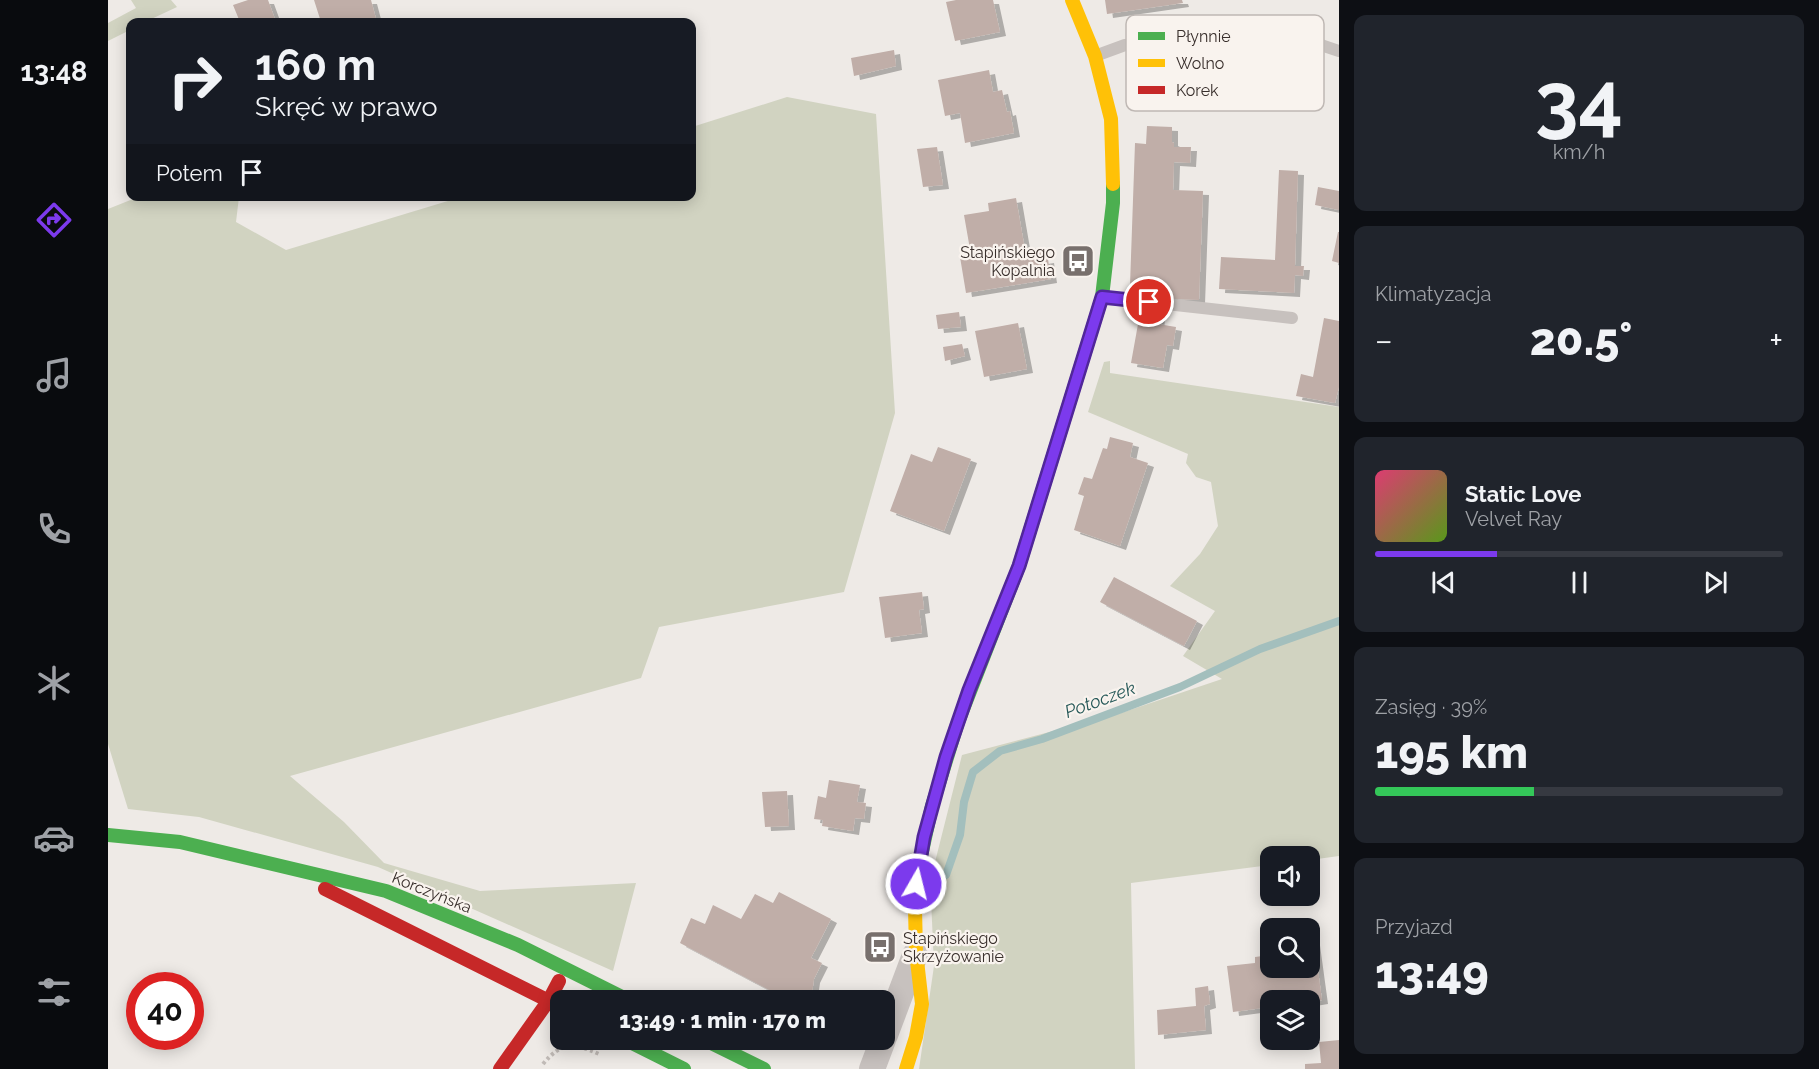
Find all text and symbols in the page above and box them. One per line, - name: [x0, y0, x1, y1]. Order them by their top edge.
- legend: [1126, 15, 1324, 111]
- text: Płynnie: [1176, 27, 1231, 46]
- text: 160 m: [255, 41, 376, 90]
- icon: right: [156, 42, 234, 120]
- text: Wolno: [1176, 54, 1224, 73]
- text: 34: [1535, 55, 1623, 146]
- text: 13:48: [21, 56, 87, 87]
- text: Korek: [1176, 81, 1219, 100]
- text: Skręć w prawo: [255, 91, 438, 122]
- text: km/h: [1553, 140, 1605, 164]
- icon: arrive: [235, 156, 268, 189]
- text: Potem: [156, 160, 223, 186]
- icon: directions: [33, 199, 75, 241]
- place label: Stapińskiego Kopalnia: [960, 243, 1055, 280]
- bus stop icon: Stapińskiego Kopalnia: [1060, 243, 1096, 279]
- pin: [1123, 276, 1174, 327]
- text: Klimatyzacja: [1375, 282, 1492, 306]
- icon: arrive: [1132, 285, 1165, 318]
- text: 20.5°: [1530, 313, 1632, 366]
- text: −: [1375, 321, 1393, 360]
- text: +: [1769, 321, 1783, 360]
- icon: music: [33, 354, 75, 396]
- text: Static Love: [1465, 481, 1582, 507]
- text: Velvet Ray: [1465, 507, 1562, 531]
- icon: phone: [33, 508, 75, 550]
- icon: previous: [1427, 566, 1460, 599]
- icon: pause: [1563, 566, 1596, 599]
- icon: next: [1699, 566, 1732, 599]
- icon: climate: [33, 662, 75, 704]
- water label: Potoczek: [1062, 677, 1138, 722]
- text: Zasięg · 39%: [1375, 695, 1487, 719]
- text: 195 km: [1375, 726, 1528, 779]
- icon: car: [33, 817, 75, 859]
- map controls: [1260, 846, 1320, 1050]
- button: sound: [1260, 846, 1320, 906]
- position arrow: [884, 852, 948, 916]
- street label: Korczyńska: [389, 868, 474, 917]
- text: Przyjazd: [1375, 915, 1453, 939]
- button: search: [1260, 918, 1320, 978]
- bus stop icon: Stapińskiego Skrzyżowanie: [862, 929, 898, 965]
- place label: Stapińskiego Skrzyżowanie: [903, 929, 1004, 966]
- text: 13:49: [1375, 946, 1489, 999]
- icon: filters: [33, 971, 75, 1013]
- speed limit sign: 40: [126, 972, 204, 1050]
- button: layers: [1260, 990, 1320, 1050]
- text: 13:49 · 1 min · 170 m: [619, 1007, 826, 1033]

